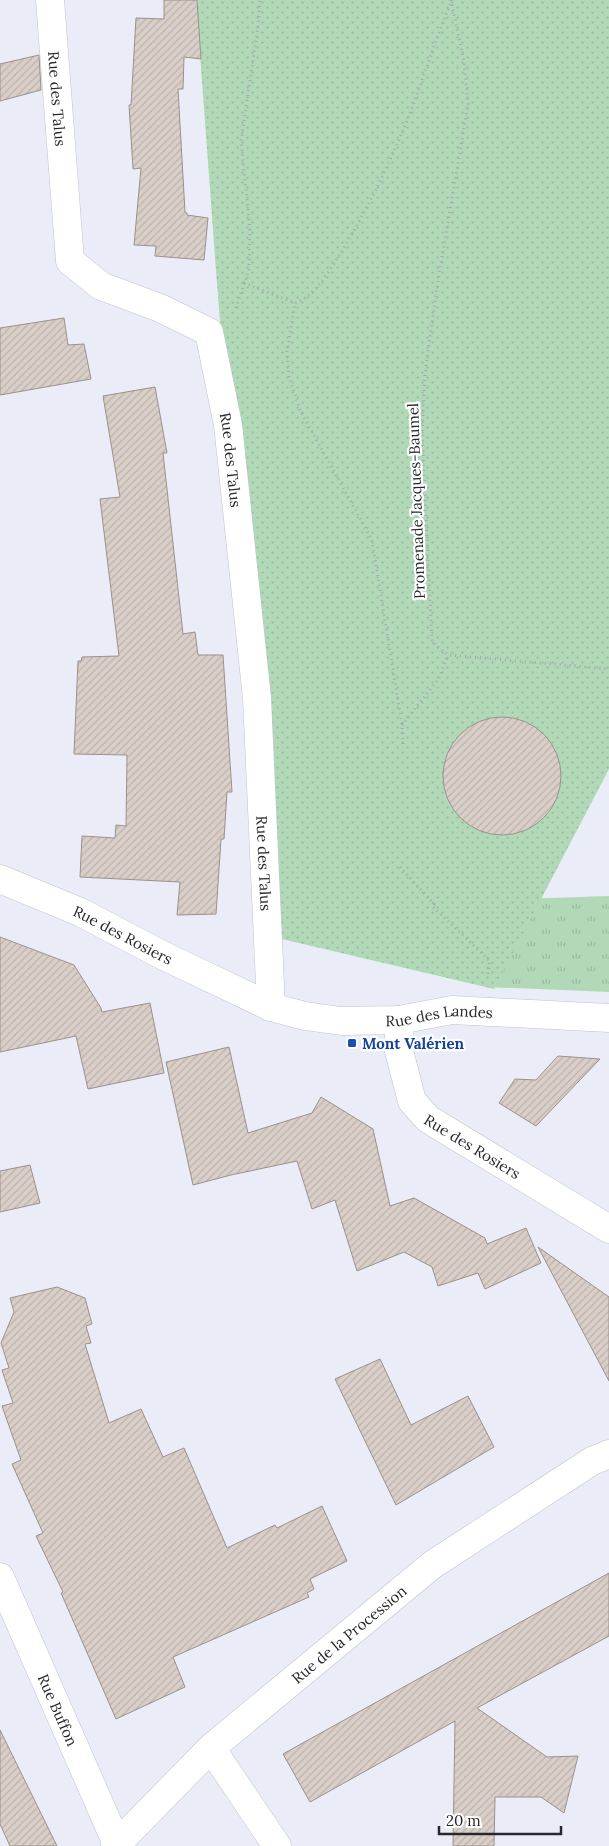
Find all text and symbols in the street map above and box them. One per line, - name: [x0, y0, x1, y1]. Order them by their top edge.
- street label: Rue des Talus: [44, 50, 71, 147]
- street label: Promenade Jacques-Baumel: [403, 403, 429, 599]
- street label: Rue des Talus: [216, 411, 246, 508]
- street label: Rue des Talus: [253, 815, 276, 911]
- street label: Rue des Rosiers: [71, 901, 176, 968]
- street label: Rue des Landes: [385, 1001, 493, 1030]
- place label: Mont Valérien: [362, 1034, 465, 1053]
- marker: Mont Valérien: [346, 1037, 358, 1049]
- street label: Rue des Rosiers: [421, 1110, 524, 1183]
- street label: Rue de la Procession: [287, 1581, 410, 1687]
- street label: Rue Buffon: [34, 1671, 82, 1749]
- scale bar: [439, 1804, 562, 1836]
- text: 20 m: [446, 1811, 481, 1830]

